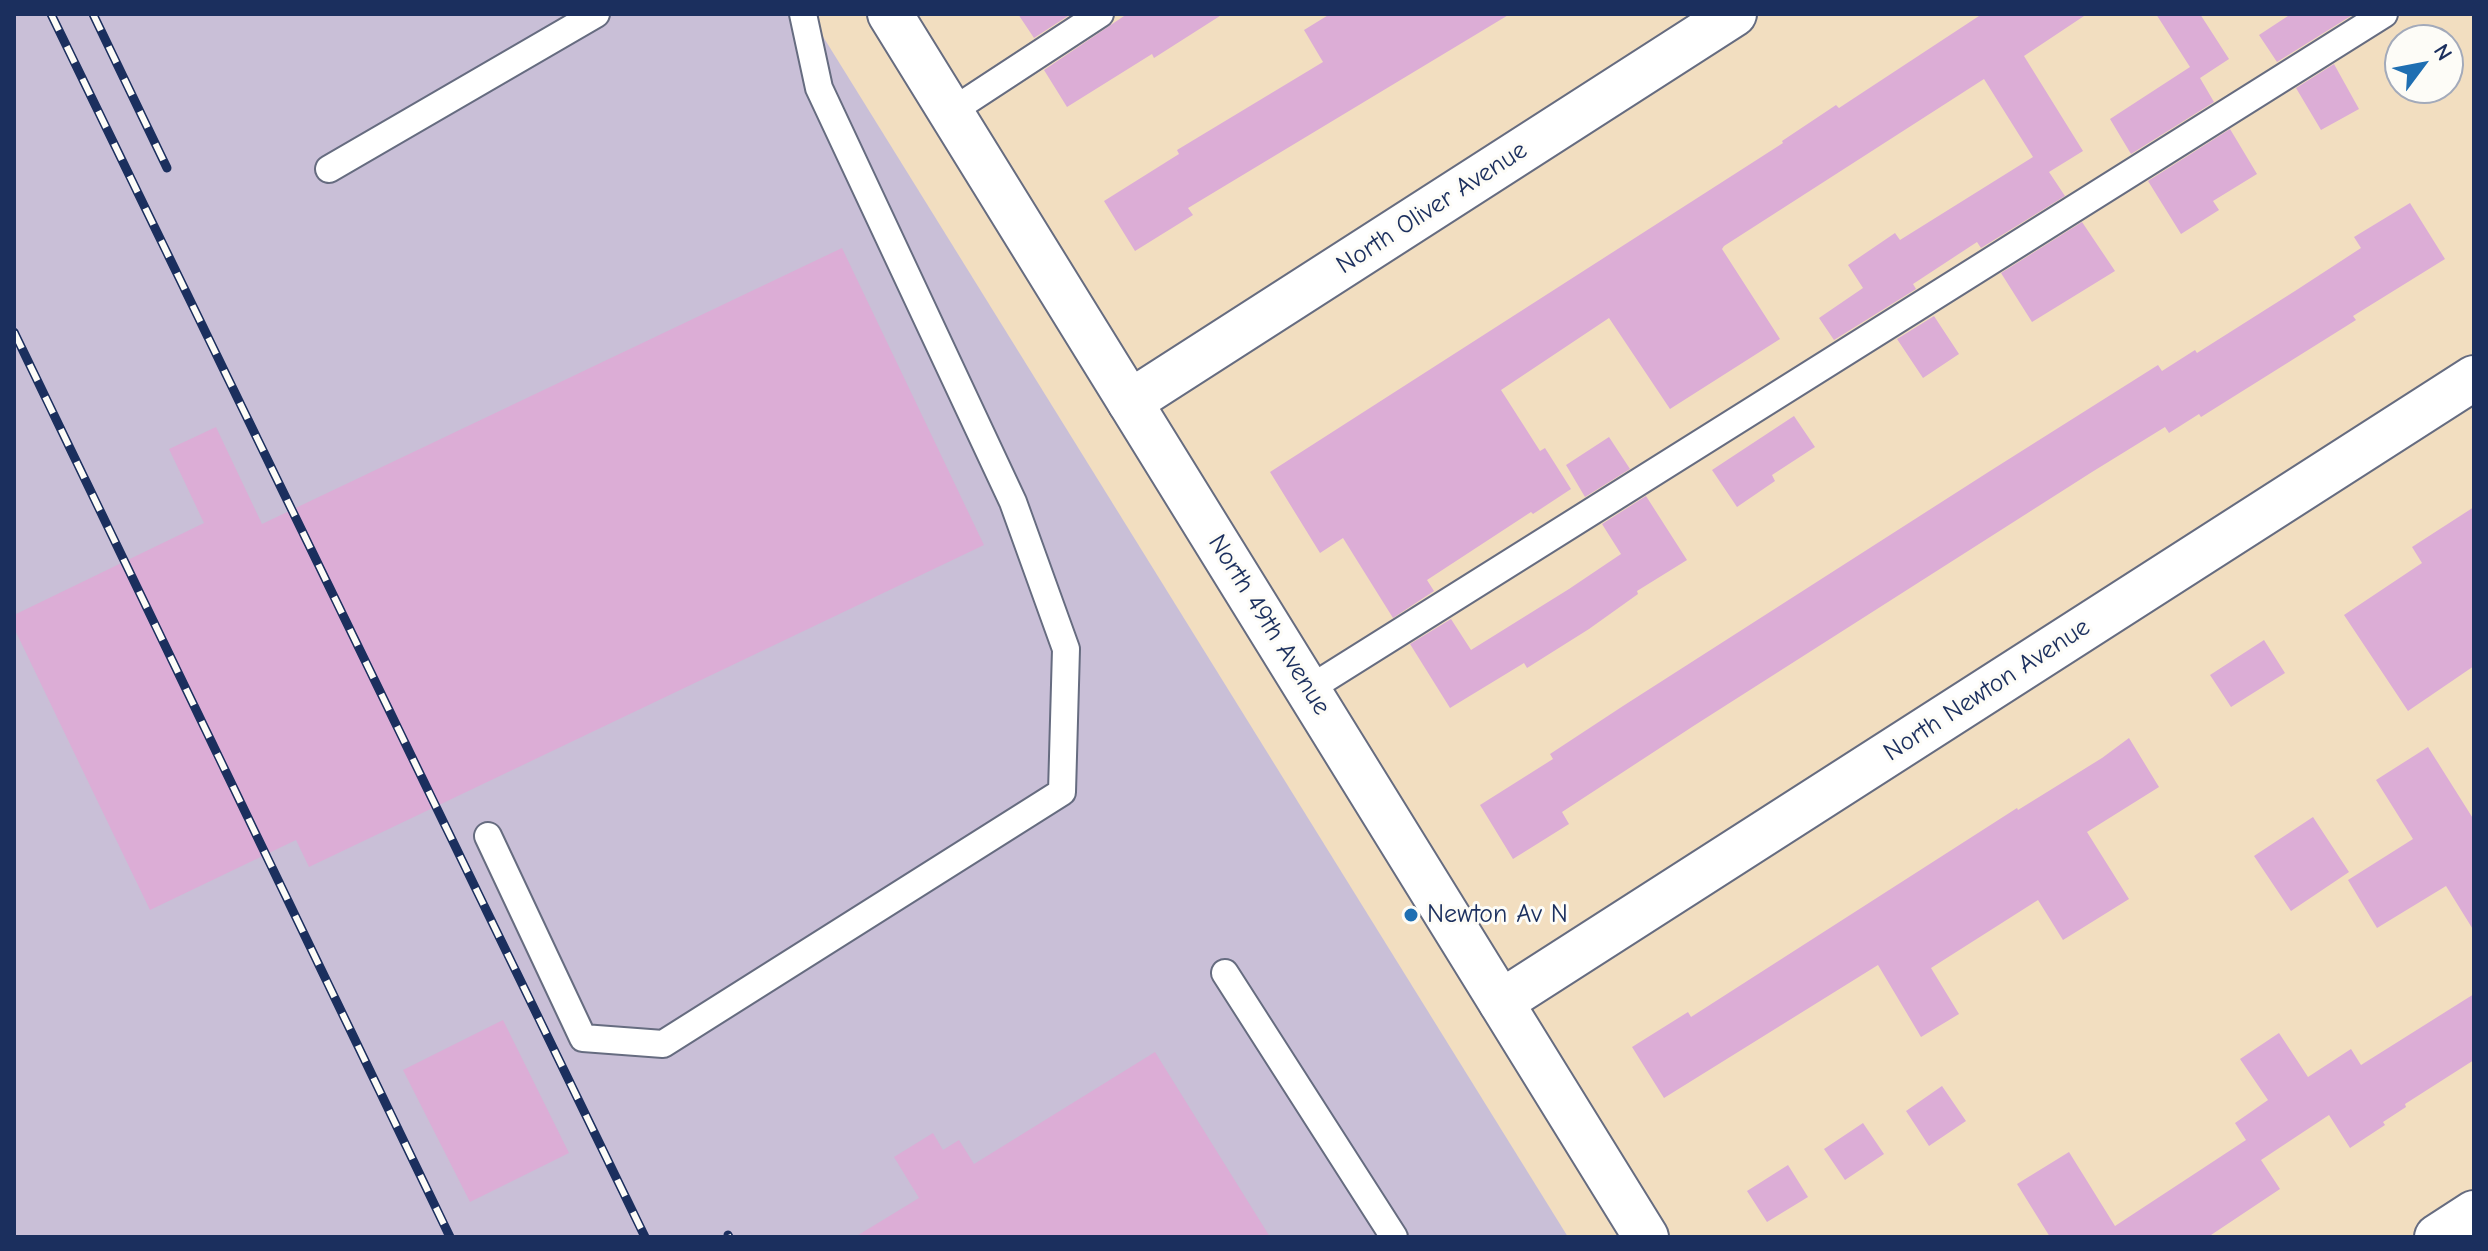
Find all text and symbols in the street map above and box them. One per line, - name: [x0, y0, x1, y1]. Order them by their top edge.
- north arrow: [2384, 24, 2464, 104]
- text: N: [2428, 39, 2457, 65]
- street label: North Oliver Avenue: [1331, 135, 1533, 281]
- street label: North 49th Avenue: [1201, 529, 1337, 721]
- street label: North Newton Avenue: [1878, 612, 2096, 768]
- place label: Newton Av N: [1427, 899, 1568, 931]
- marker: Newton Av N: [1402, 906, 1420, 924]

